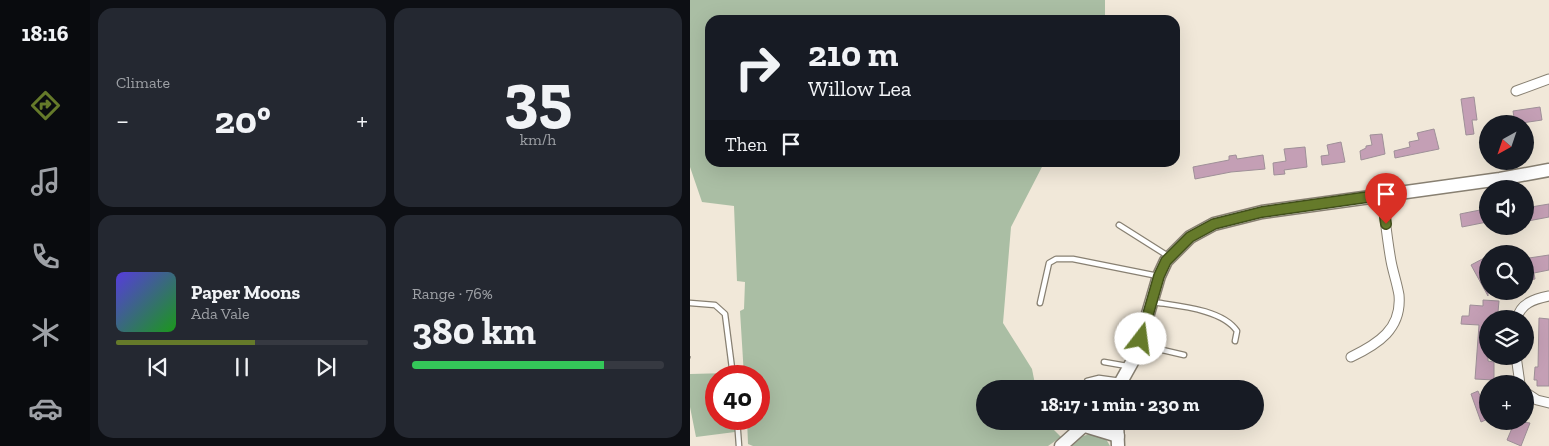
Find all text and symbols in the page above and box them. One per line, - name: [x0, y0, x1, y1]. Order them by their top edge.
- text: 18:16: [22, 20, 68, 47]
- text: 210 m: [808, 33, 898, 75]
- icon: right: [725, 35, 790, 100]
- text: 35: [504, 58, 572, 136]
- text: Climate: [116, 73, 170, 92]
- text: Willow Lea: [808, 75, 911, 102]
- icon: directions: [28, 88, 63, 123]
- text: 20°: [215, 97, 271, 143]
- text: −: [116, 104, 129, 137]
- text: +: [356, 104, 368, 137]
- north arrow: [1479, 115, 1534, 170]
- map controls: [1479, 115, 1534, 430]
- text: km/h: [520, 130, 556, 149]
- icon: arrive: [777, 130, 805, 158]
- text: Then: [725, 133, 767, 156]
- icon: music: [28, 164, 63, 199]
- pin: [1365, 173, 1407, 224]
- icon: arrive: [1372, 180, 1400, 208]
- button: sound: [1479, 180, 1534, 235]
- icon: phone: [28, 239, 63, 274]
- button: search: [1479, 245, 1534, 300]
- text: Paper Moons: [191, 281, 300, 304]
- text: Range · 76%: [412, 284, 493, 303]
- text: Ada Vale: [191, 304, 250, 323]
- text: 380 km: [412, 308, 536, 354]
- button: layers: [1479, 310, 1534, 365]
- position arrow: [1114, 312, 1166, 364]
- icon: climate: [28, 315, 63, 350]
- icon: previous: [144, 353, 172, 381]
- icon: pause: [228, 353, 256, 381]
- icon: next: [312, 353, 340, 381]
- speed limit sign: 40: [705, 365, 770, 430]
- button: +: [1479, 375, 1534, 430]
- icon: car: [28, 391, 63, 426]
- text: 18:17 · 1 min · 230 m: [1041, 393, 1199, 416]

